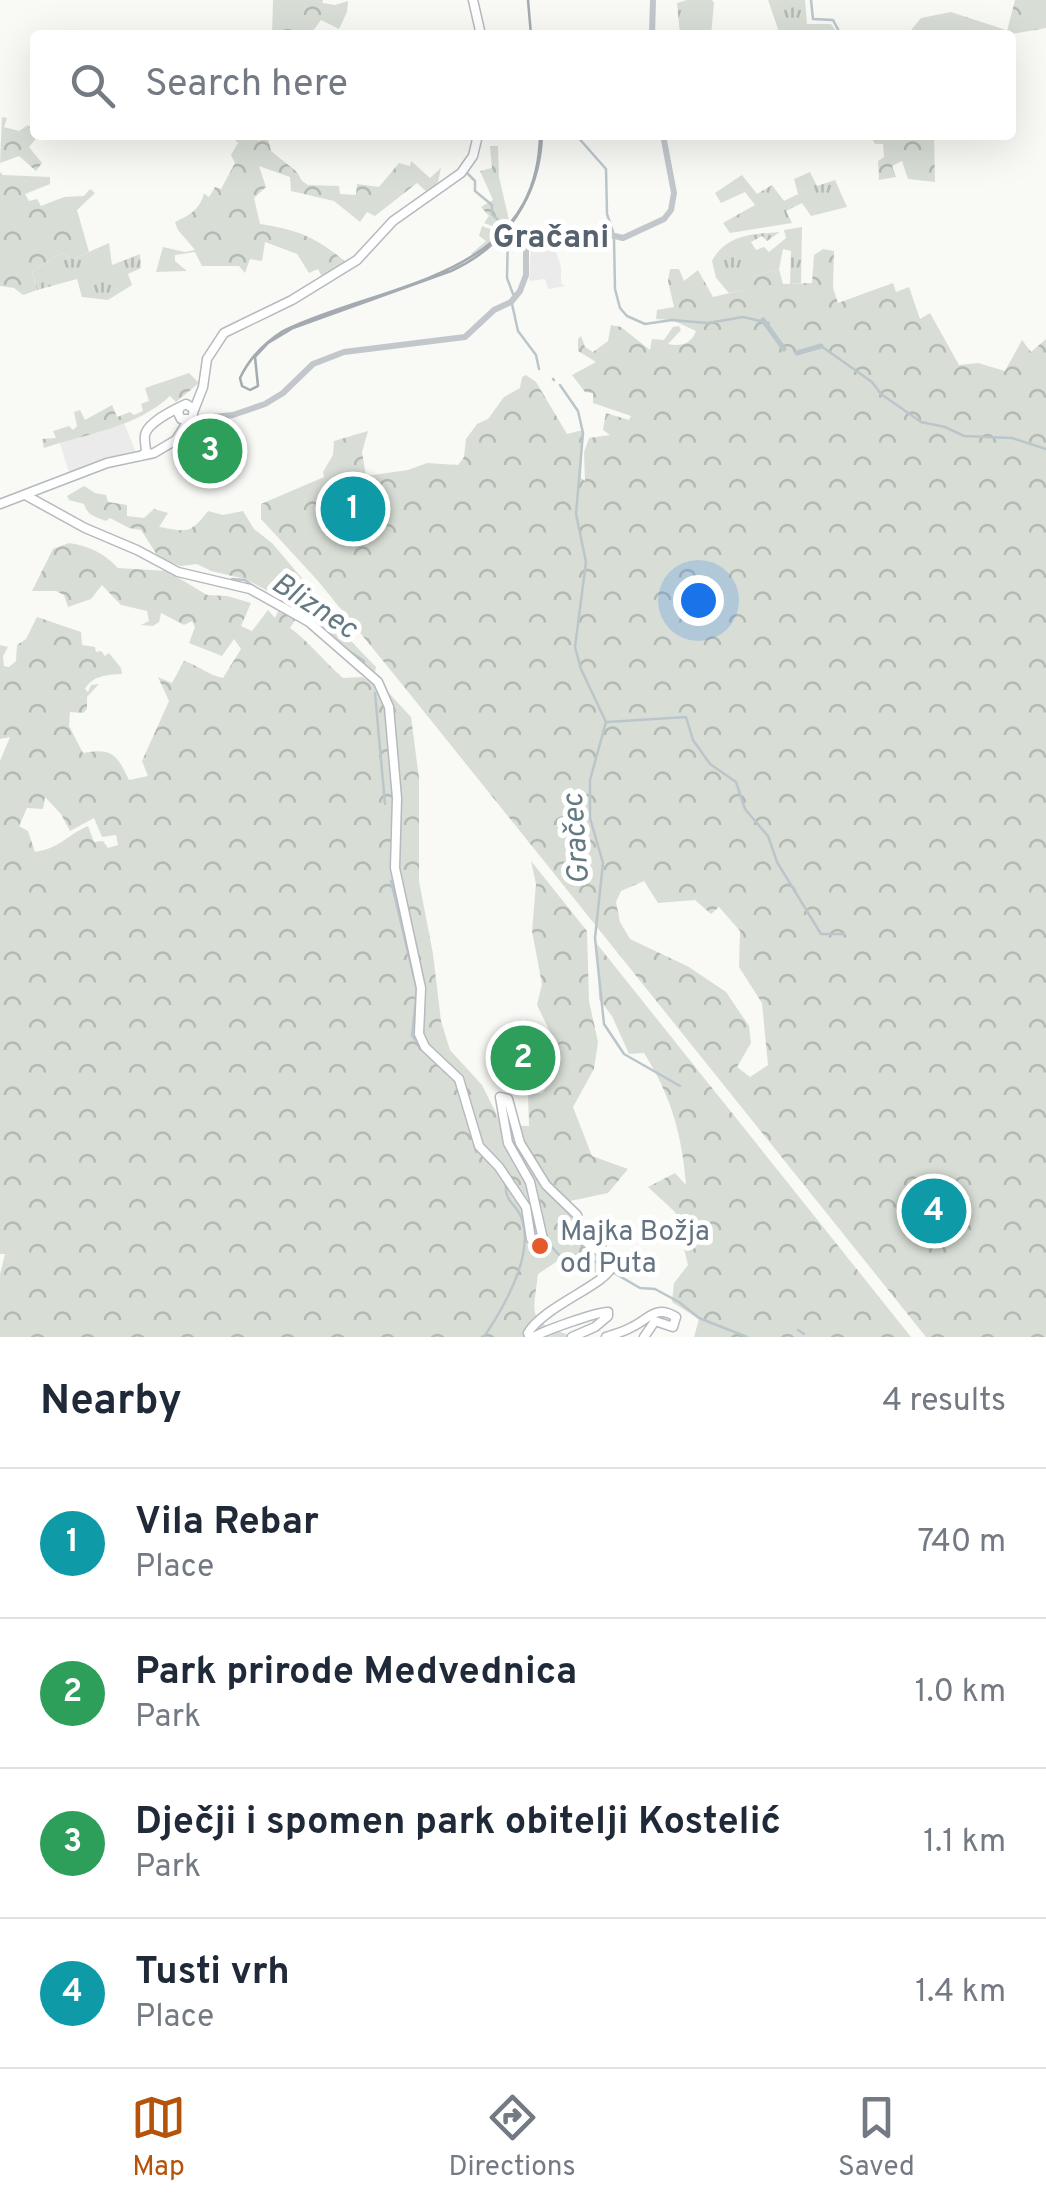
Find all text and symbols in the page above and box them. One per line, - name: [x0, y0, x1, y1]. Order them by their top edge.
- search box: [30, 30, 1016, 140]
- icon: search: [65, 58, 120, 113]
- text: Search here: [145, 61, 348, 110]
- district label: Gračani: [493, 219, 609, 259]
- pin: 3: [178, 414, 242, 488]
- pin: 1: [320, 472, 386, 546]
- water label: Bliznec: [264, 566, 364, 649]
- your location: [673, 575, 724, 626]
- water label: Gračec: [556, 792, 599, 885]
- pin: 2: [490, 1020, 556, 1096]
- pin: 4: [902, 1174, 966, 1248]
- place label: Majka Božja od Puta: [560, 1215, 710, 1283]
- marker: Majka Božja od Puta: [529, 1235, 551, 1257]
- text: Nearby: [40, 1376, 182, 1429]
- text: 4 results: [882, 1382, 1006, 1422]
- text: Vila Rebar: [135, 1499, 319, 1548]
- text: 1: [66, 1523, 79, 1563]
- text: 740 m: [917, 1523, 1006, 1563]
- text: Place: [135, 1548, 214, 1588]
- text: Park prirode Medvednica: [135, 1649, 577, 1698]
- text: 2: [63, 1673, 82, 1713]
- text: 1.0 km: [915, 1673, 1006, 1713]
- text: Park: [135, 1698, 201, 1738]
- text: Dječji i spomen park obitelji Kostelić: [135, 1799, 781, 1848]
- text: 3: [63, 1823, 82, 1863]
- text: 1.1 km: [923, 1823, 1006, 1863]
- text: Park: [135, 1848, 201, 1888]
- text: Tusti vrh: [135, 1949, 290, 1998]
- text: 4: [62, 1973, 83, 2013]
- text: 1.4 km: [915, 1973, 1006, 2013]
- text: Place: [135, 1998, 214, 2038]
- tab: Map: [131, 2090, 186, 2186]
- tab: Directions: [448, 2090, 576, 2186]
- tab: Saved: [838, 2090, 915, 2186]

